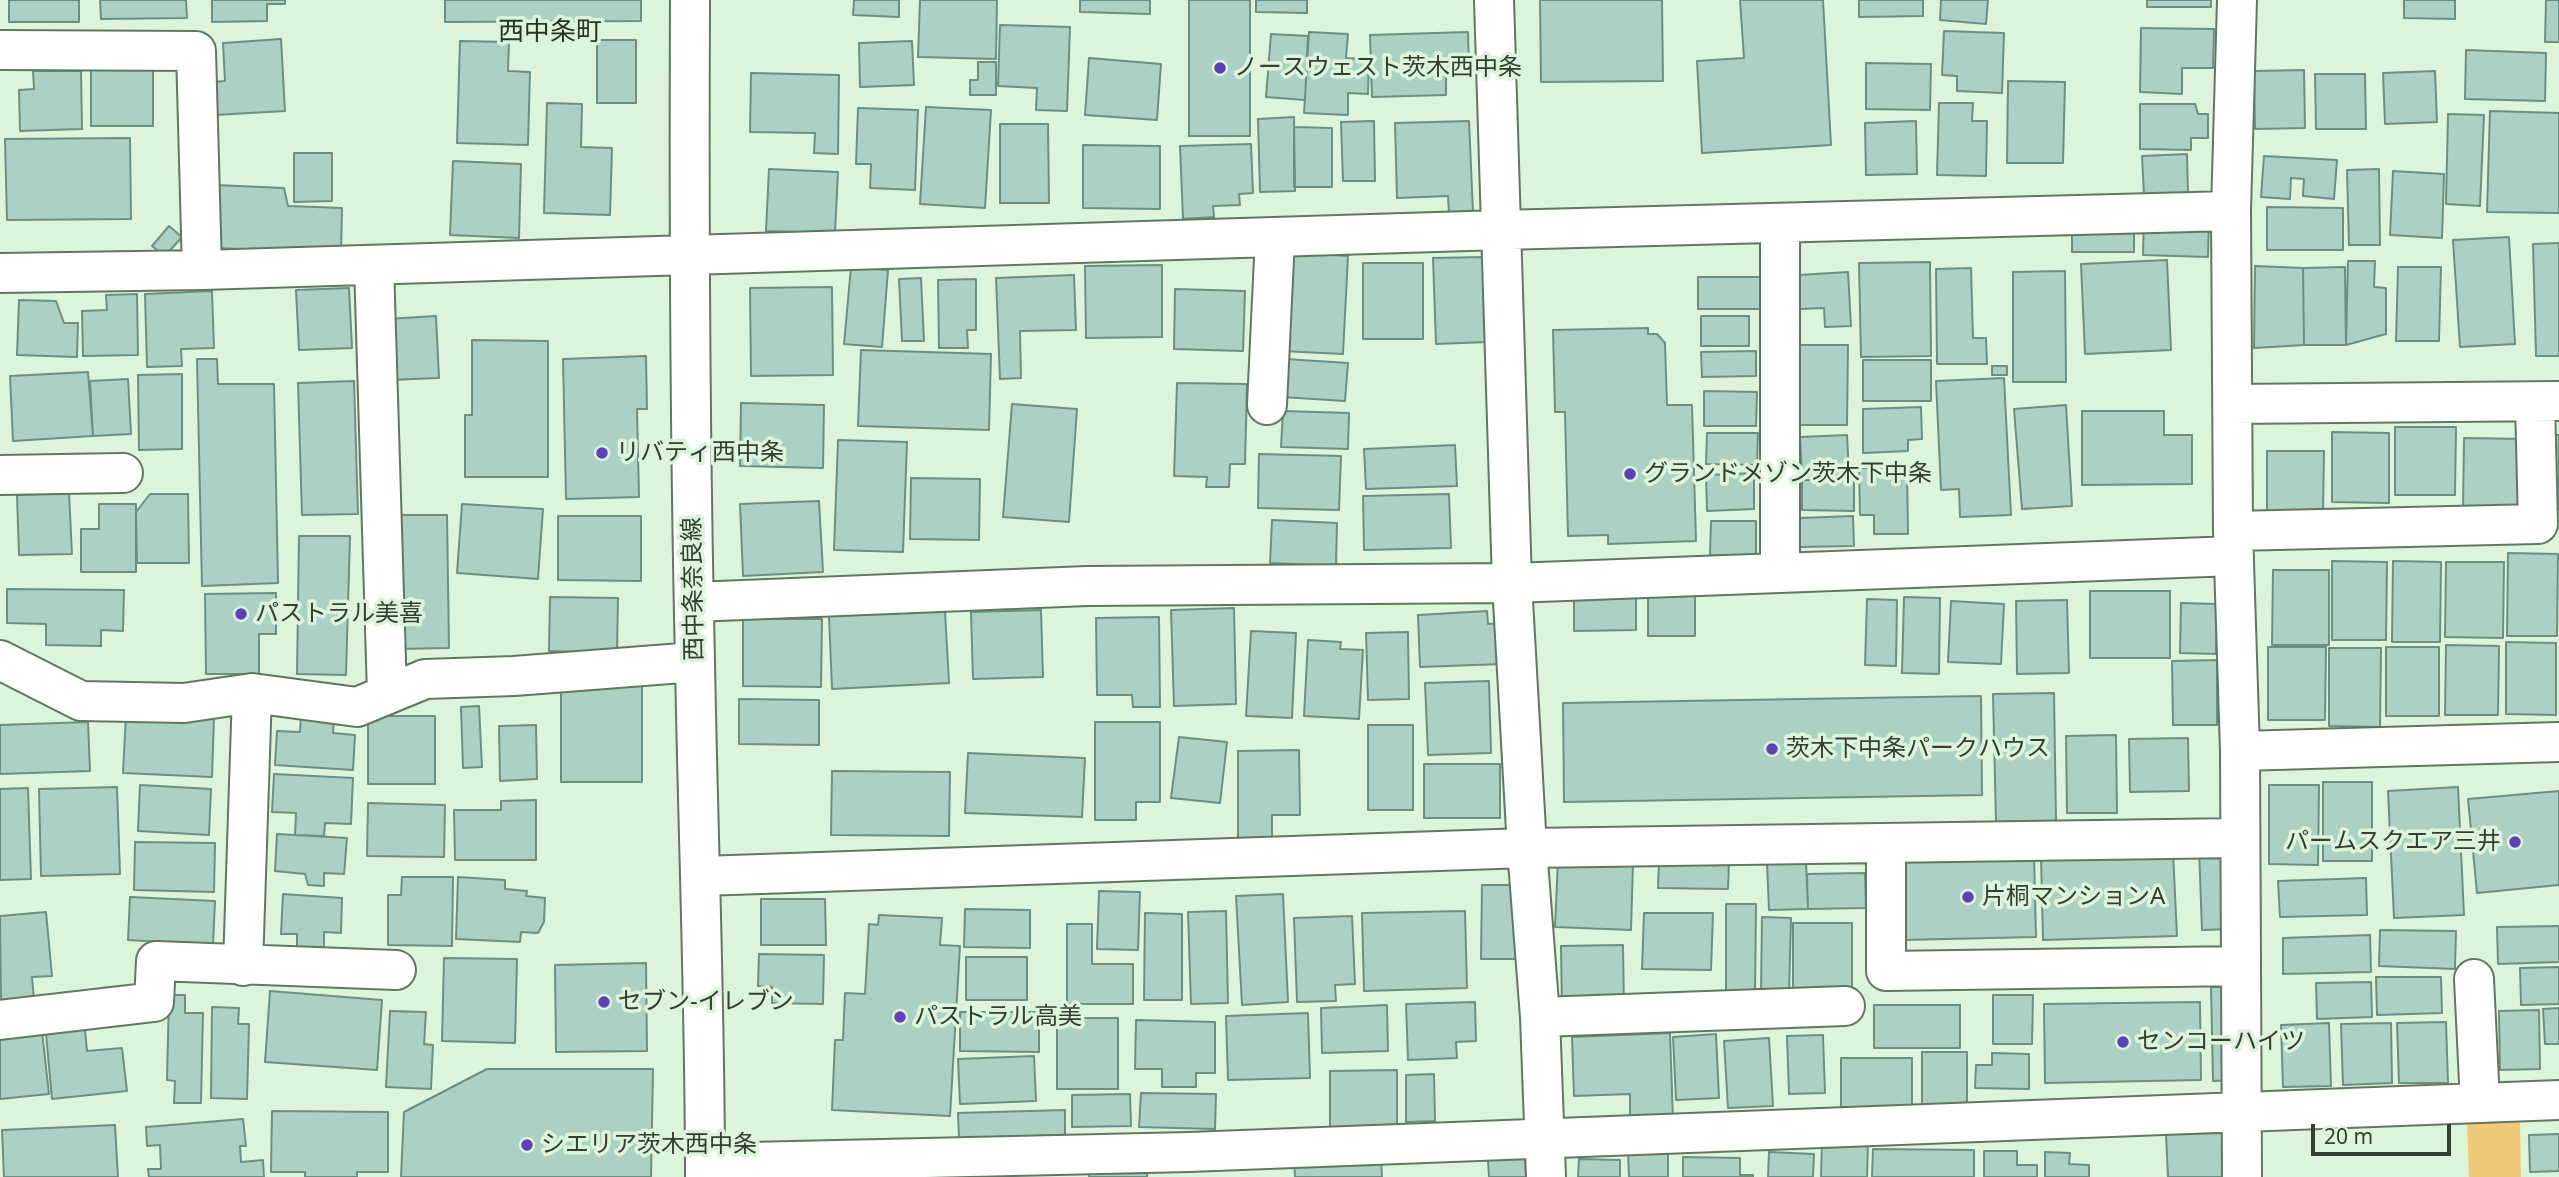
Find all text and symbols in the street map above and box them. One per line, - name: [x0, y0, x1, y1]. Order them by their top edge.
- district label: 西中条町: [498, 17, 602, 49]
- place label: ノースウェスト茨木西中条: [1234, 54, 1522, 82]
- marker: ノースウェスト茨木西中条: [1212, 60, 1228, 76]
- place label: リバティ西中条: [616, 439, 784, 467]
- marker: リバティ西中条: [594, 445, 610, 461]
- place label: グランドメゾン茨木下中条: [1644, 460, 1932, 488]
- marker: グランドメゾン茨木下中条: [1622, 466, 1638, 482]
- street label: 西中条奈良線: [678, 517, 710, 661]
- place label: パストラル美喜: [255, 600, 423, 628]
- marker: パストラル美喜: [233, 606, 249, 622]
- place label: 茨木下中条パークハウス: [1786, 735, 2050, 763]
- marker: 茨木下中条パークハウス: [1764, 741, 1780, 757]
- place label: パームスクエア三井: [2285, 828, 2501, 856]
- marker: パームスクエア三井: [2507, 834, 2523, 850]
- place label: 片桐マンションA: [1982, 883, 2165, 911]
- marker: 片桐マンションA: [1960, 889, 1976, 905]
- place label: セブン-イレブン: [618, 988, 794, 1016]
- marker: セブン-イレブン: [596, 994, 612, 1010]
- place label: パストラル高美: [914, 1003, 1082, 1031]
- marker: パストラル高美: [892, 1009, 908, 1025]
- place label: センコーハイツ: [2137, 1028, 2305, 1056]
- marker: センコーハイツ: [2115, 1034, 2131, 1050]
- scale bar: [2314, 1110, 2454, 1154]
- text: 20 m: [2324, 1122, 2373, 1150]
- place label: シエリア茨木西中条: [541, 1131, 757, 1159]
- marker: シエリア茨木西中条: [519, 1137, 535, 1153]

